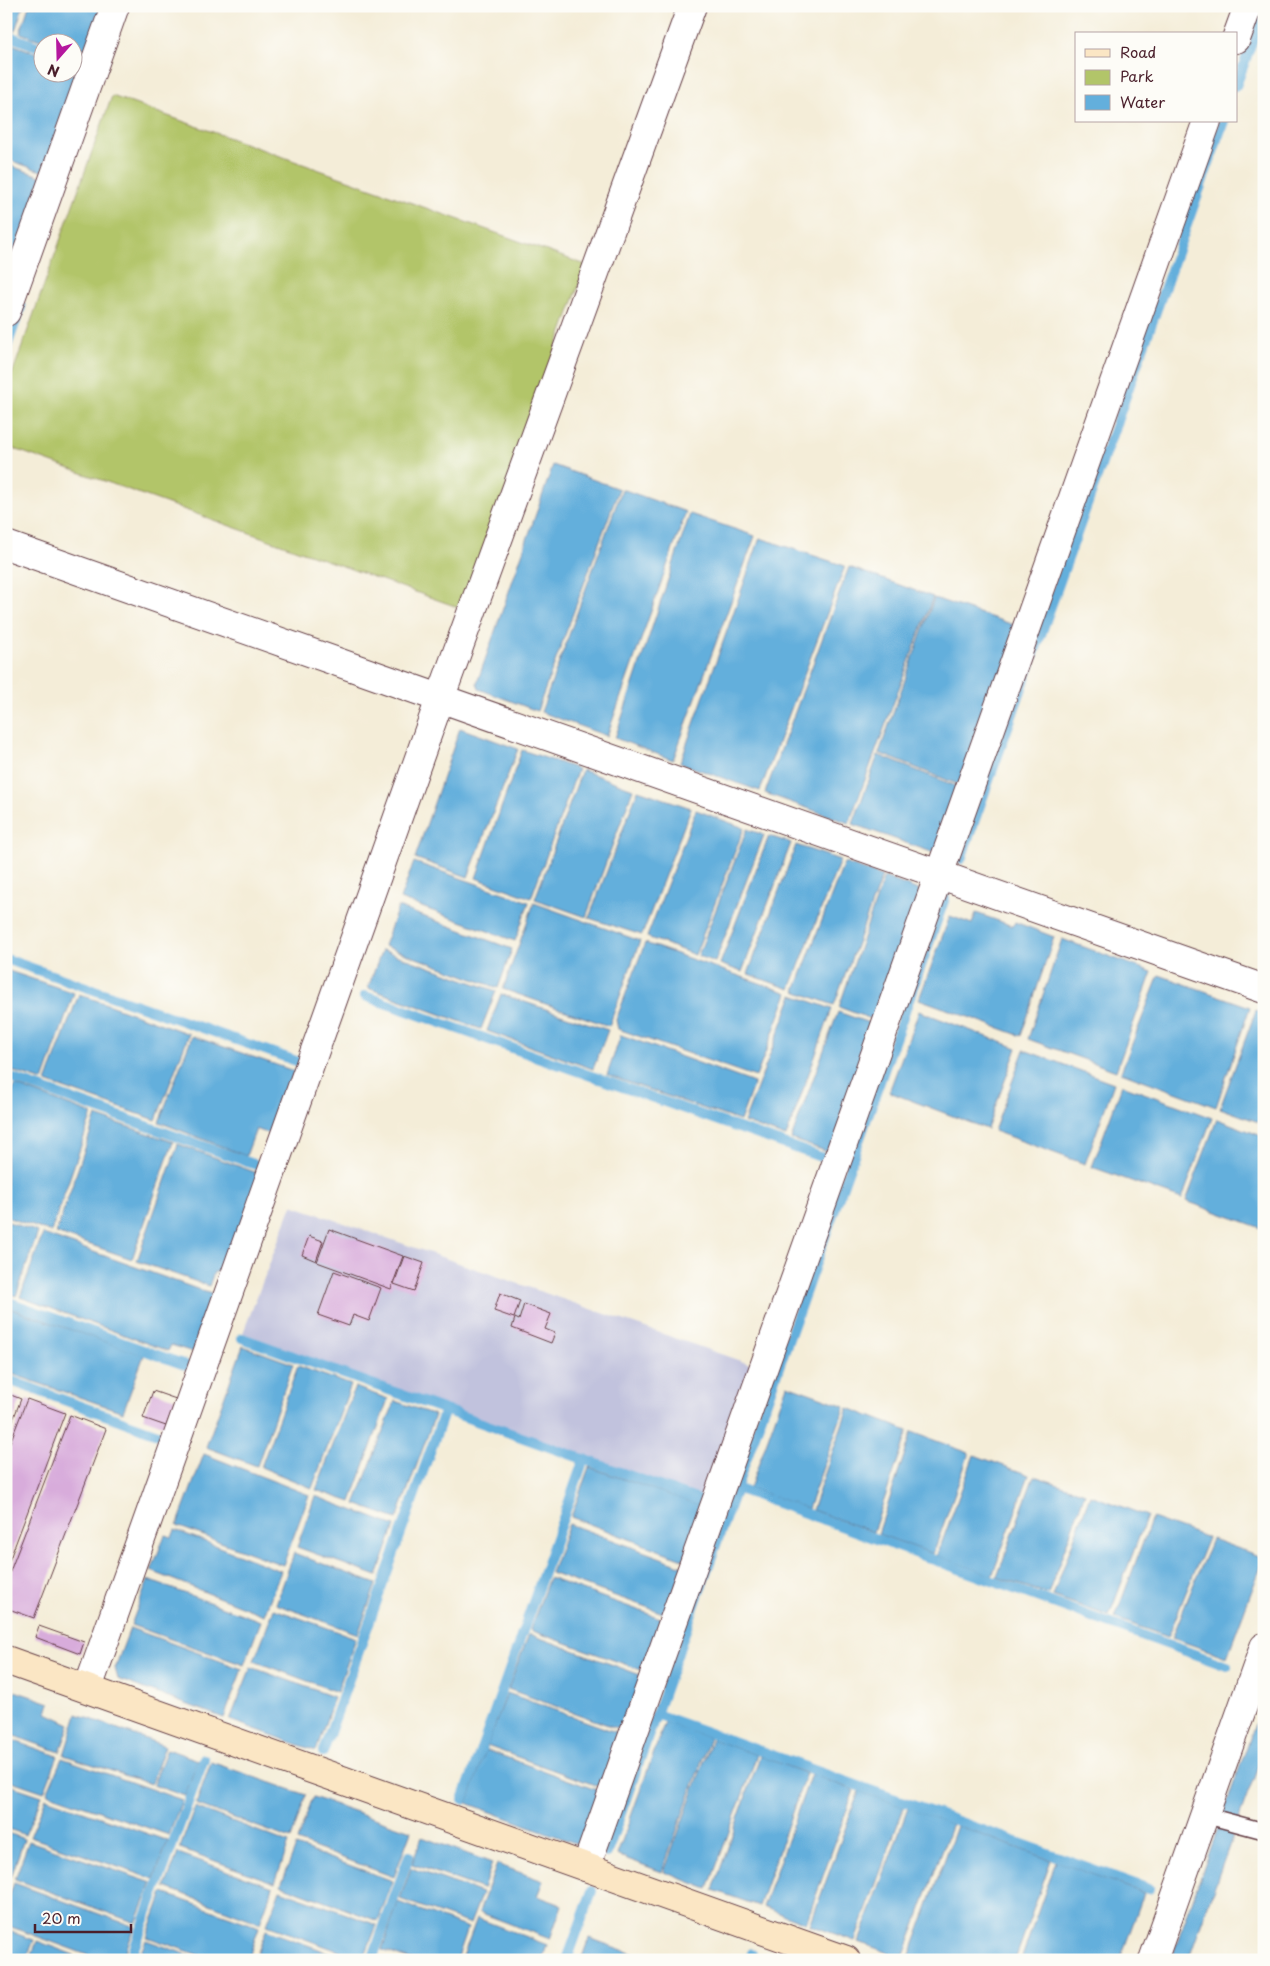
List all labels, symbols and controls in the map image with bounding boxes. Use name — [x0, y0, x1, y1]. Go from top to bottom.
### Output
north arrow — [32, 32, 82, 82]
legend — [1075, 32, 1238, 122]
text: Road — [1120, 40, 1156, 63]
text: N — [45, 59, 62, 82]
text: Park — [1120, 64, 1154, 87]
text: Water — [1120, 90, 1165, 113]
scale bar — [35, 1901, 131, 1933]
text: 20 m — [42, 1906, 81, 1929]

